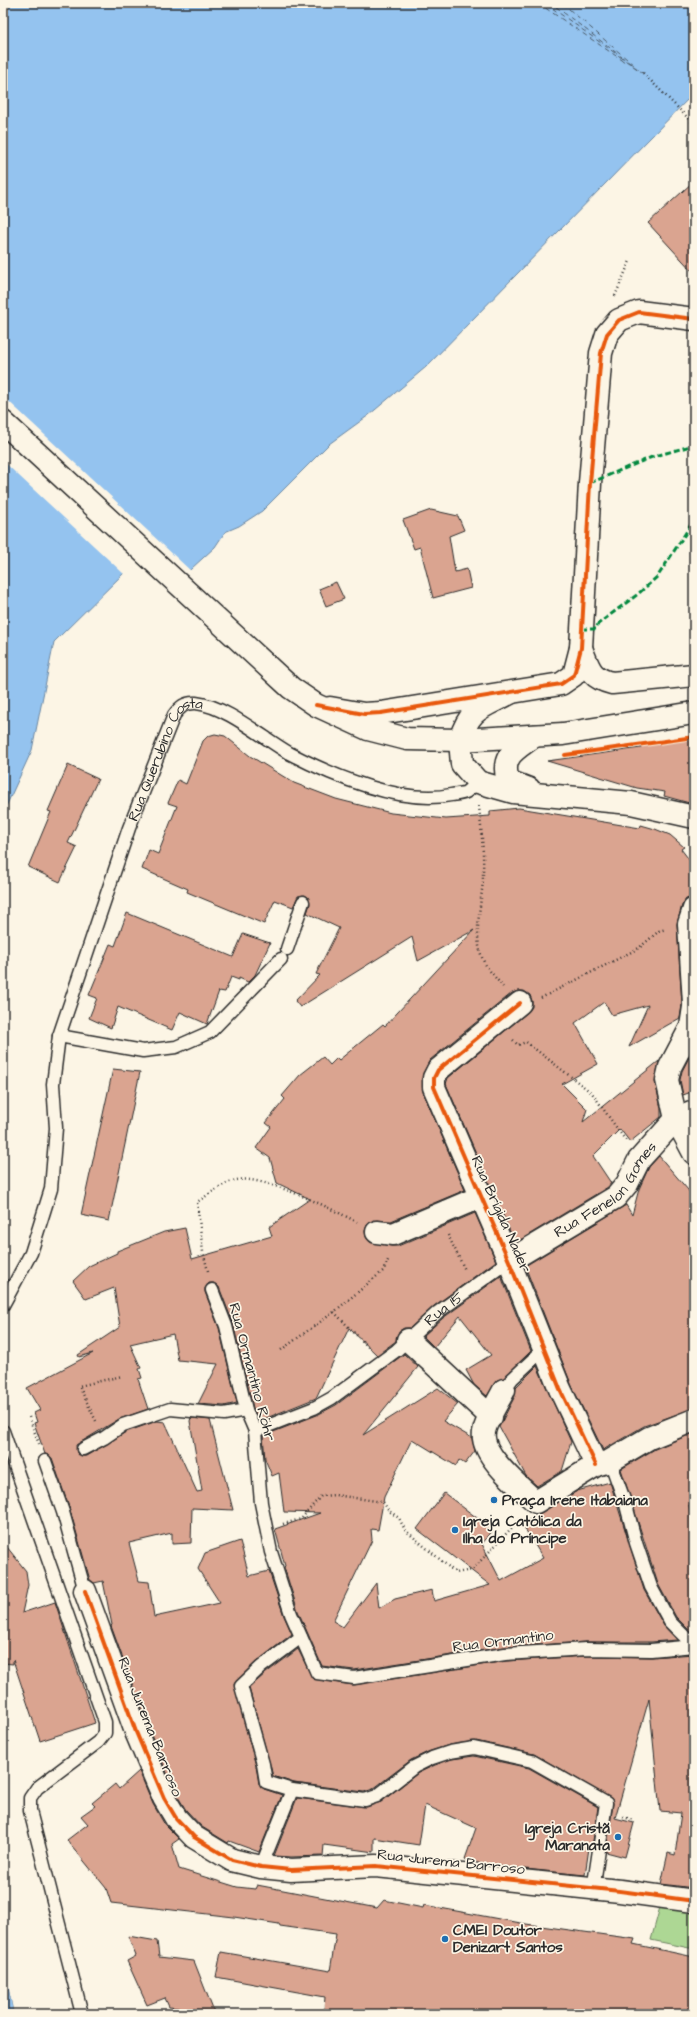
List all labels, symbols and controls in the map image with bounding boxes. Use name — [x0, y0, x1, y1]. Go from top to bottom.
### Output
street label: Rua Querubino Costa — [122, 692, 205, 824]
street label: Rua Fenelon Gomes — [550, 1136, 662, 1242]
street label: Rua Brígida Nader — [465, 1152, 536, 1276]
street label: Rua 15 — [419, 1287, 468, 1330]
street label: Rua Ormantino Röhr — [223, 1301, 281, 1443]
place label: Praça Irene Itabaiana — [502, 1490, 648, 1511]
marker: Praça Irene Itabaiana — [489, 1495, 499, 1505]
place label: Igreja Católica da Ilha do Príncipe — [463, 1511, 582, 1549]
marker: Igreja Católica da Ilha do Príncipe — [450, 1525, 460, 1535]
street label: Rua Ormantino — [451, 1624, 555, 1658]
street label: Rua Jurema Barroso — [112, 1654, 188, 1800]
place label: Igreja Cristã Maranata — [525, 1818, 610, 1856]
marker: Igreja Cristã Maranata — [613, 1832, 623, 1842]
street label: Rua Jurema Barroso — [376, 1844, 526, 1880]
place label: CMEI Doutor Denizart Santos — [453, 1920, 563, 1958]
marker: CMEI Doutor Denizart Santos — [440, 1934, 450, 1944]

